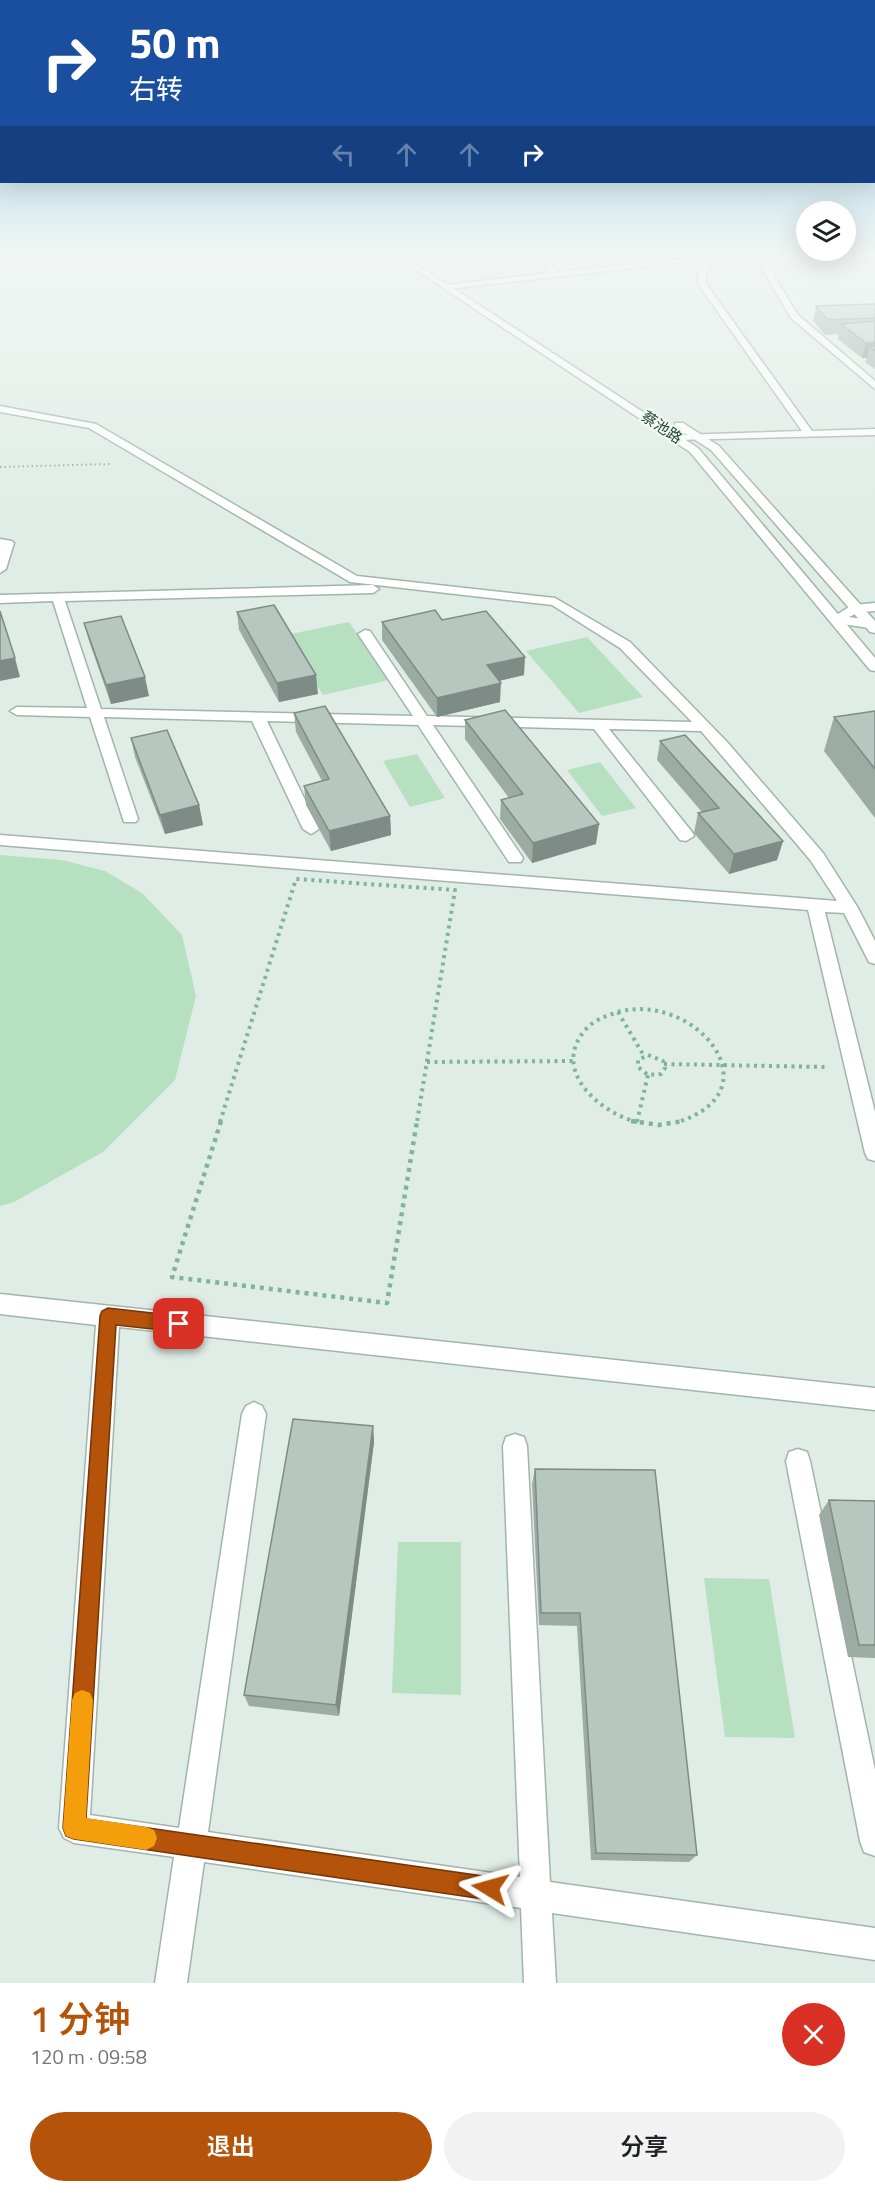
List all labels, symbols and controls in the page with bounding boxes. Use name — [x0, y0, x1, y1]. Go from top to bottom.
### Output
text: 50 m — [129, 10, 221, 74]
icon: right — [30, 24, 108, 102]
text: 右转 — [129, 68, 183, 109]
icon: left — [327, 138, 360, 171]
icon: ahead — [390, 138, 423, 171]
icon: ahead — [453, 138, 486, 171]
icon: right — [516, 138, 549, 171]
map controls — [796, 201, 856, 261]
button: layers — [796, 201, 856, 261]
street label: 蔡池路 — [637, 405, 687, 449]
pin — [153, 1298, 204, 1349]
icon: arrive — [162, 1307, 195, 1340]
position arrow — [458, 1856, 522, 1920]
text: 1 分钟 — [30, 1991, 130, 2046]
button: close — [782, 2003, 845, 2066]
text: 120 m · 09:58 — [30, 2041, 147, 2072]
button: 退出 — [30, 2112, 432, 2181]
button: 分享 — [444, 2112, 845, 2181]

